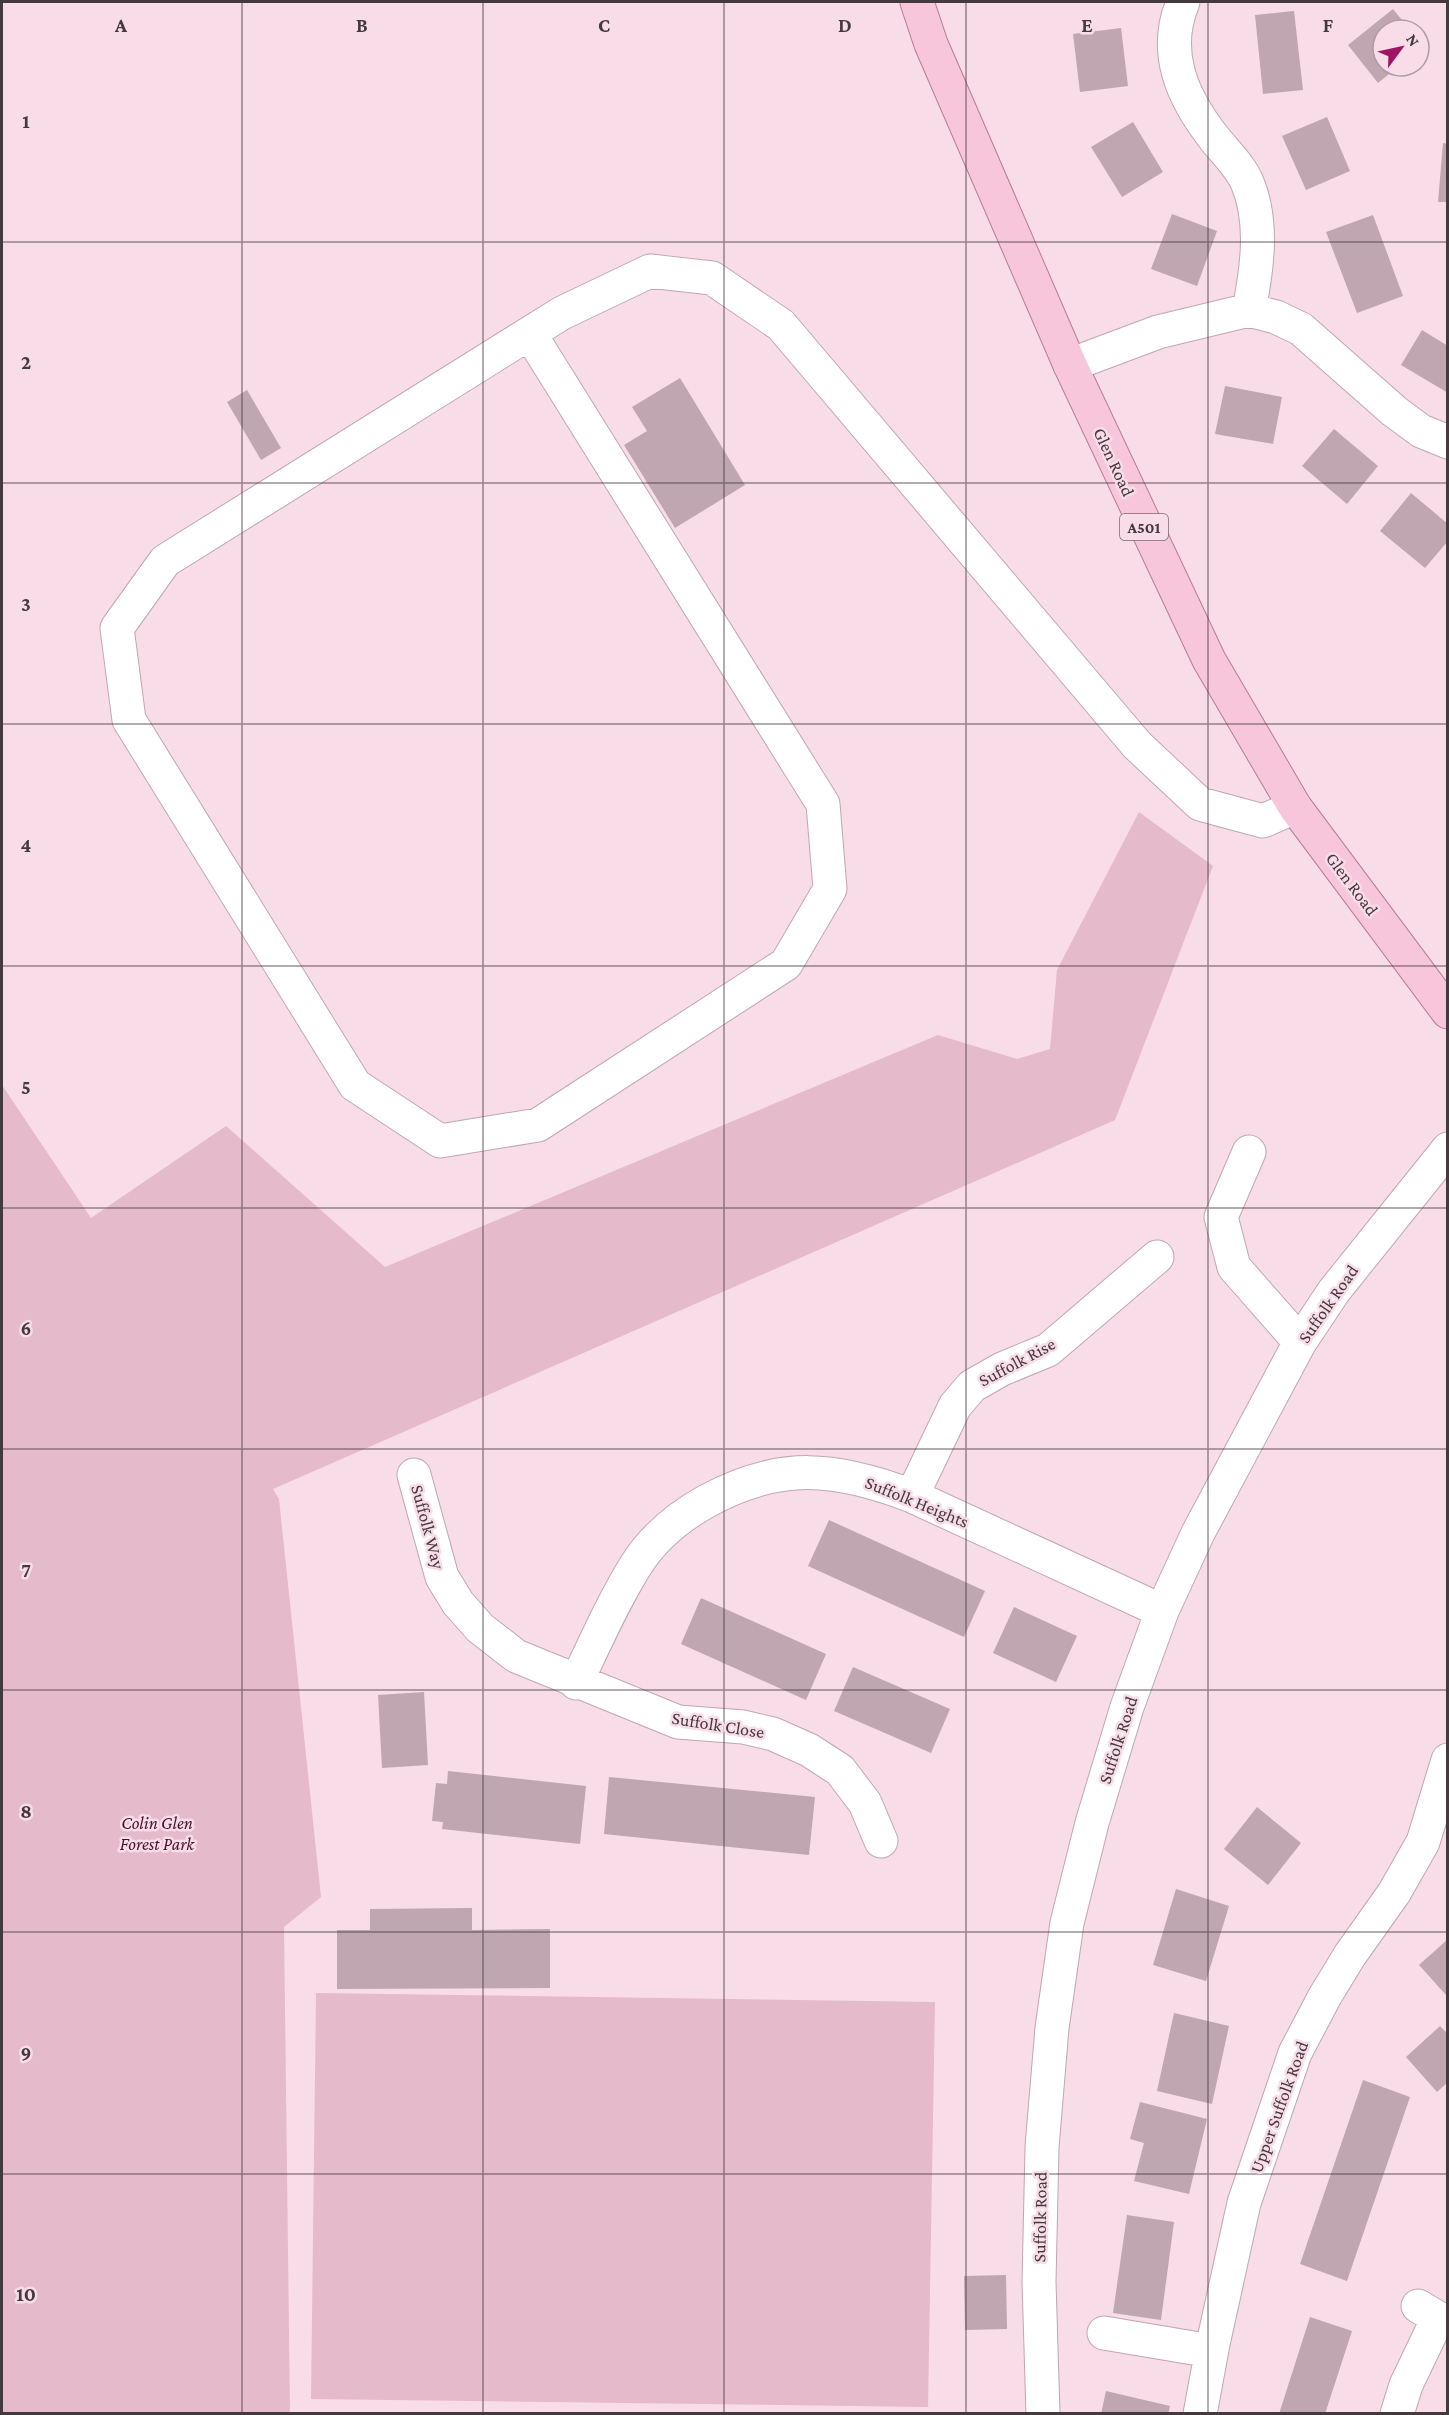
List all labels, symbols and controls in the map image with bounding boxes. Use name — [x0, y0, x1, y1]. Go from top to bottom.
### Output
text: A — [114, 14, 128, 36]
text: B — [356, 14, 368, 36]
text: C — [598, 14, 610, 36]
text: D — [838, 14, 852, 36]
text: E — [1081, 14, 1093, 36]
text: F — [1323, 14, 1334, 36]
north arrow — [1371, 18, 1431, 78]
text: N — [1403, 31, 1423, 49]
text: 1 — [22, 110, 30, 132]
text: 2 — [21, 351, 31, 373]
street label: Glen Road — [1089, 424, 1139, 500]
road number: A501 — [1120, 514, 1168, 540]
text: 3 — [21, 593, 31, 615]
text: 4 — [21, 834, 32, 856]
street label: Glen Road — [1322, 849, 1382, 920]
text: 5 — [21, 1076, 31, 1098]
street label: Suffolk Road — [1294, 1261, 1362, 1347]
text: 6 — [21, 1317, 31, 1339]
street label: Suffolk Rise — [975, 1333, 1059, 1391]
street label: Suffolk Heights — [862, 1472, 972, 1532]
street label: Suffolk Way — [407, 1483, 449, 1572]
text: 7 — [21, 1559, 31, 1581]
street label: Suffolk Road — [1094, 1693, 1142, 1786]
street label: Suffolk Close — [670, 1708, 766, 1742]
text: 8 — [20, 1800, 32, 1822]
park label: Colin Glen Forest Park — [120, 1813, 195, 1854]
street label: Upper Suffolk Road — [1246, 2038, 1312, 2176]
text: 9 — [21, 2042, 31, 2064]
street label: Suffolk Road — [1029, 2171, 1051, 2262]
text: 10 — [16, 2283, 36, 2305]

